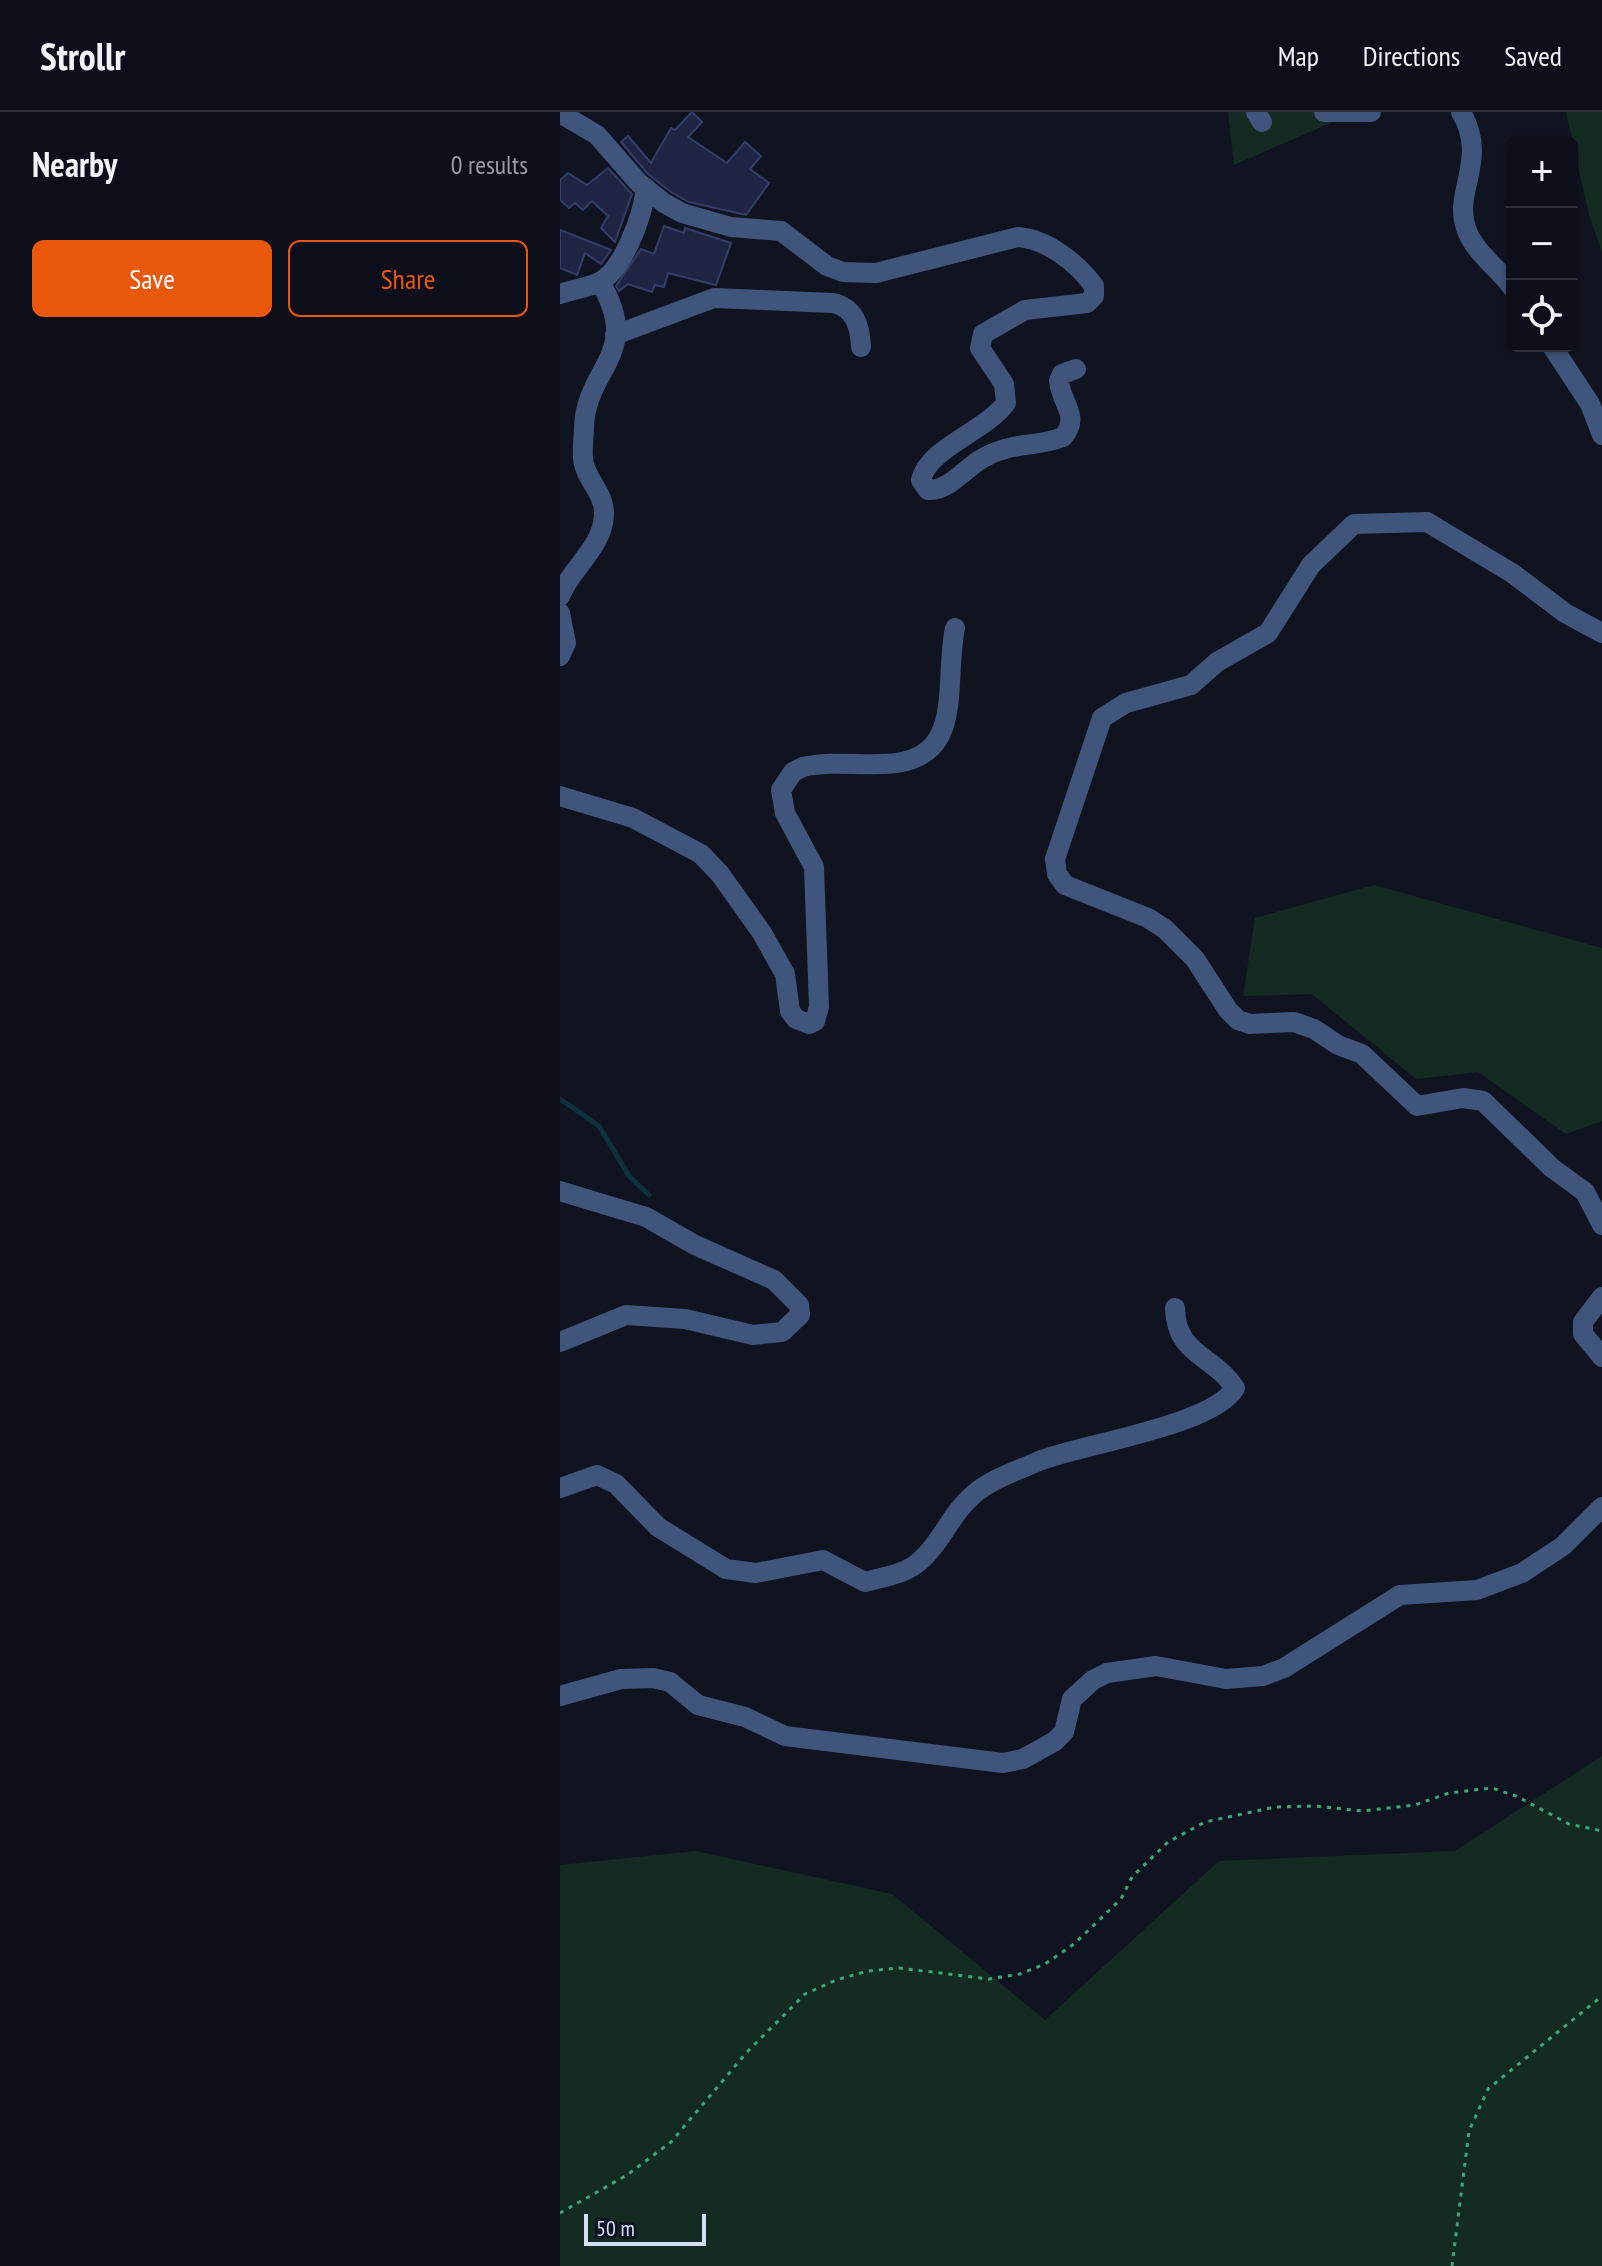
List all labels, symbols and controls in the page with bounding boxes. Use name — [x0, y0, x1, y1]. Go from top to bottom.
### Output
text: Strollr — [40, 31, 125, 80]
text: Map — [1278, 37, 1319, 74]
text: Directions — [1363, 37, 1460, 74]
text: Saved — [1504, 37, 1562, 74]
map controls — [1506, 136, 1578, 352]
button: + — [1506, 136, 1578, 208]
text: Nearby — [32, 142, 117, 186]
text: 0 results — [451, 148, 528, 181]
button: − — [1506, 208, 1578, 280]
button: Save — [32, 240, 272, 317]
button: Share — [288, 240, 528, 317]
button: locate — [1506, 280, 1578, 352]
scale bar — [584, 2210, 706, 2246]
text: 50 m — [596, 2214, 635, 2242]

